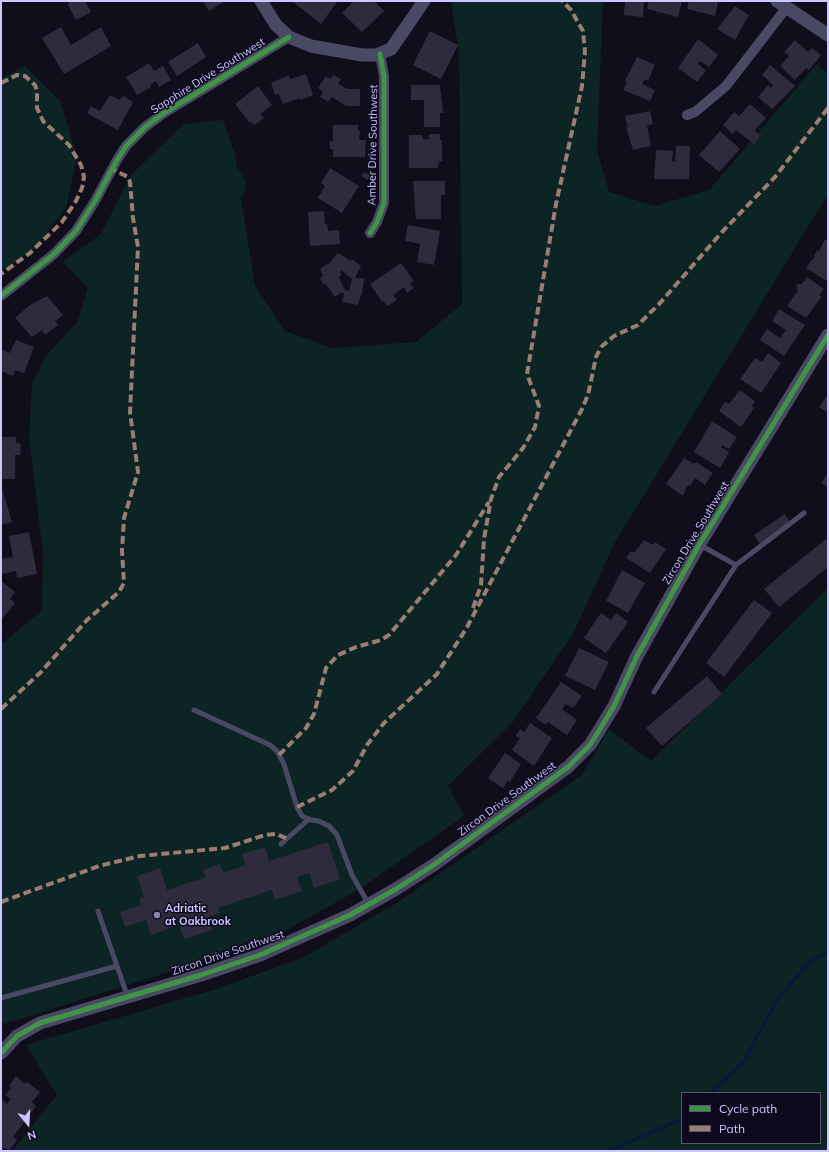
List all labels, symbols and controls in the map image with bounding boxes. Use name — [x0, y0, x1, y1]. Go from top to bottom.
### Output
street label: Sapphire Drive Southwest — [148, 35, 268, 117]
street label: Amber Drive Southwest — [365, 84, 381, 206]
street label: Zircon Drive Southwest — [660, 479, 732, 587]
street label: Zircon Drive Southwest — [455, 759, 559, 839]
place label: Adriatic at Oakbrook — [165, 902, 231, 928]
marker: Adriatic at Oakbrook — [152, 910, 162, 920]
street label: Zircon Drive Southwest — [170, 928, 286, 978]
legend — [681, 1092, 821, 1144]
text: Cycle path — [719, 1101, 777, 1116]
north arrow — [8, 1104, 48, 1144]
text: Path — [719, 1121, 745, 1136]
text: N — [26, 1127, 38, 1143]

